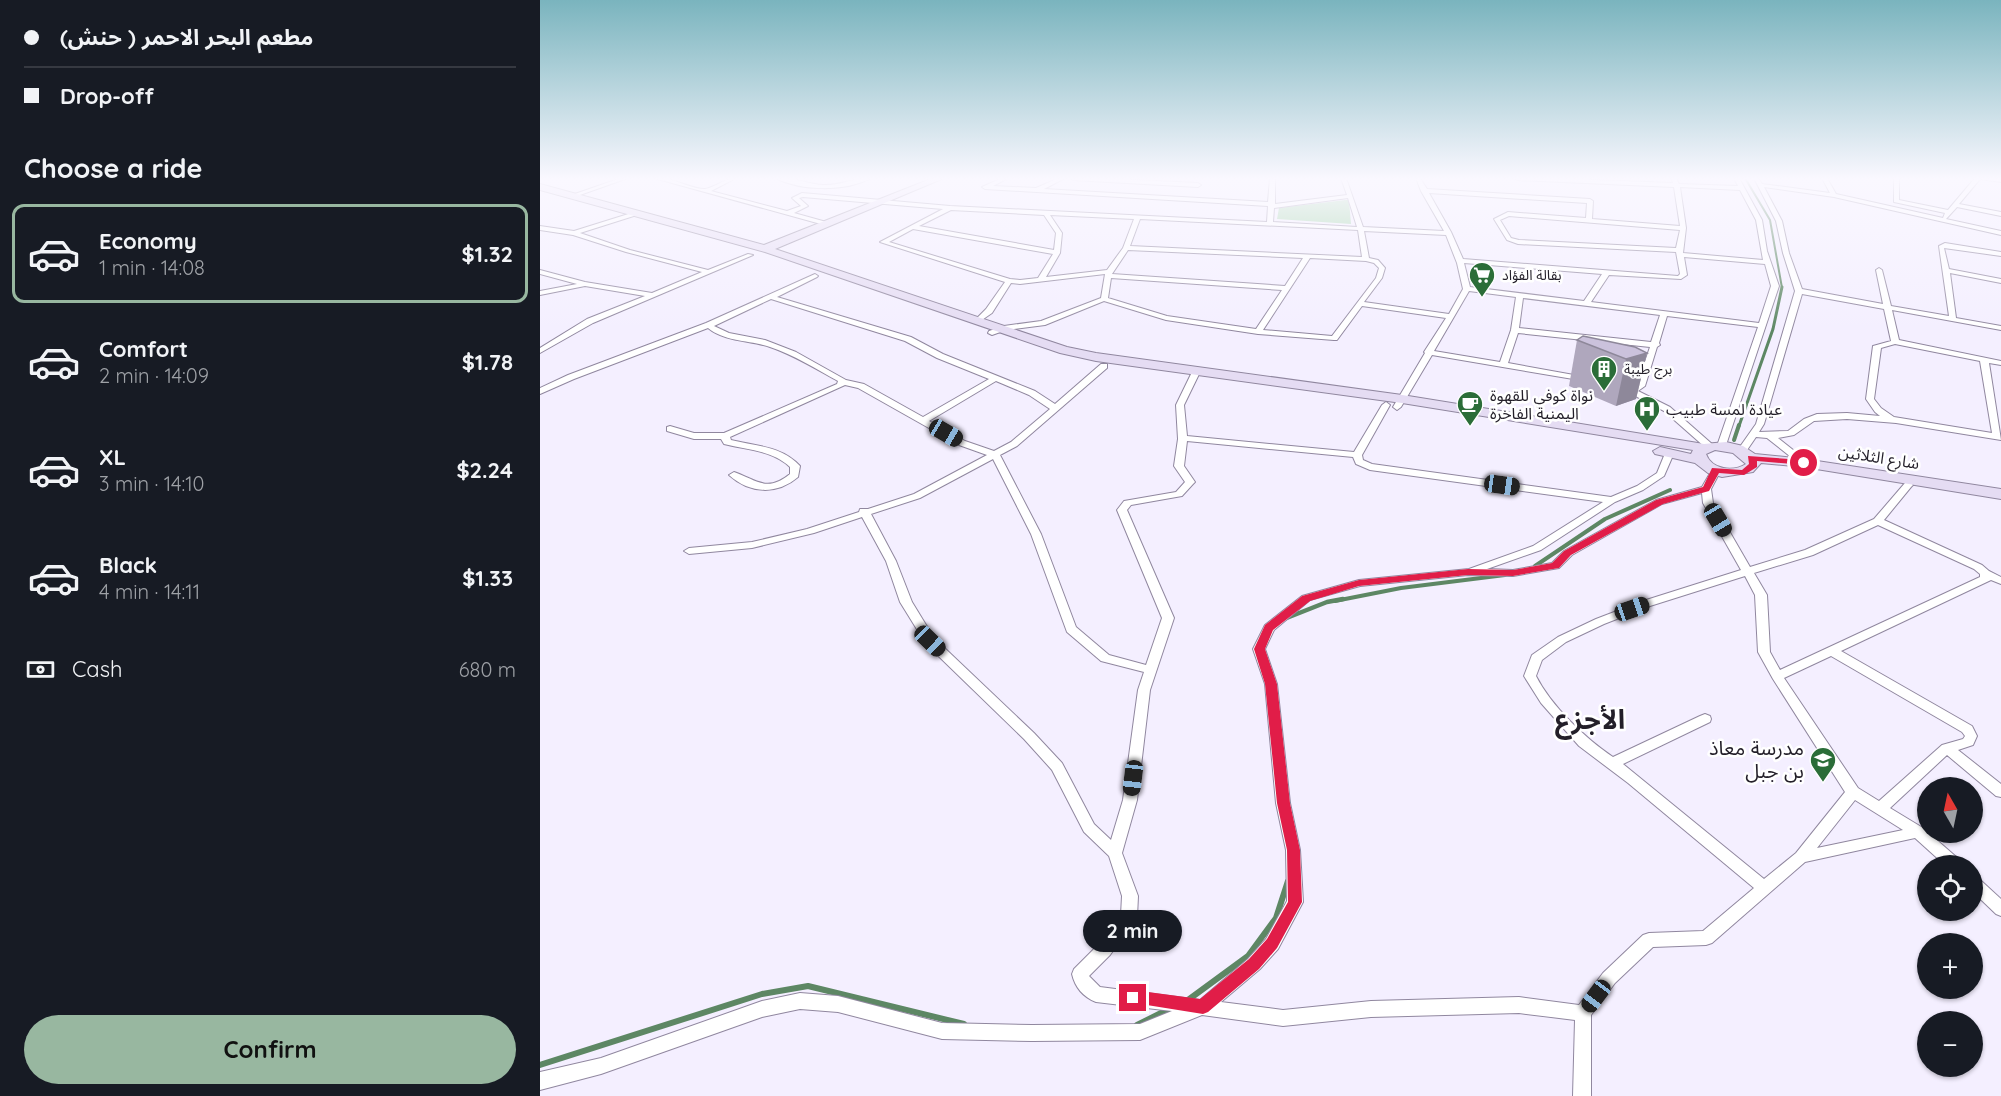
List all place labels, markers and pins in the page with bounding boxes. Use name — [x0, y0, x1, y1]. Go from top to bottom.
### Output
supermarket icon: بقالة الفؤاد — [1467, 260, 1497, 298]
place label: بقالة الفؤاد — [1502, 266, 1562, 284]
building icon: برج طيبة — [1589, 354, 1619, 392]
place label: برج طيبة — [1624, 360, 1673, 380]
place label: نواة كوفي للقهوة اليمنية الفاخرة — [1490, 385, 1593, 423]
cafe icon: نواة كوفي للقهوة اليمنية الفاخرة — [1455, 389, 1485, 427]
hospital icon: عيادة لمسة طبيب — [1632, 394, 1662, 432]
place label: عيادة لمسة طبيب — [1666, 399, 1782, 419]
place label: مدرسة معاذ بن جبل — [1709, 735, 1804, 783]
school or university icon: مدرسة معاذ بن جبل — [1808, 745, 1838, 783]

